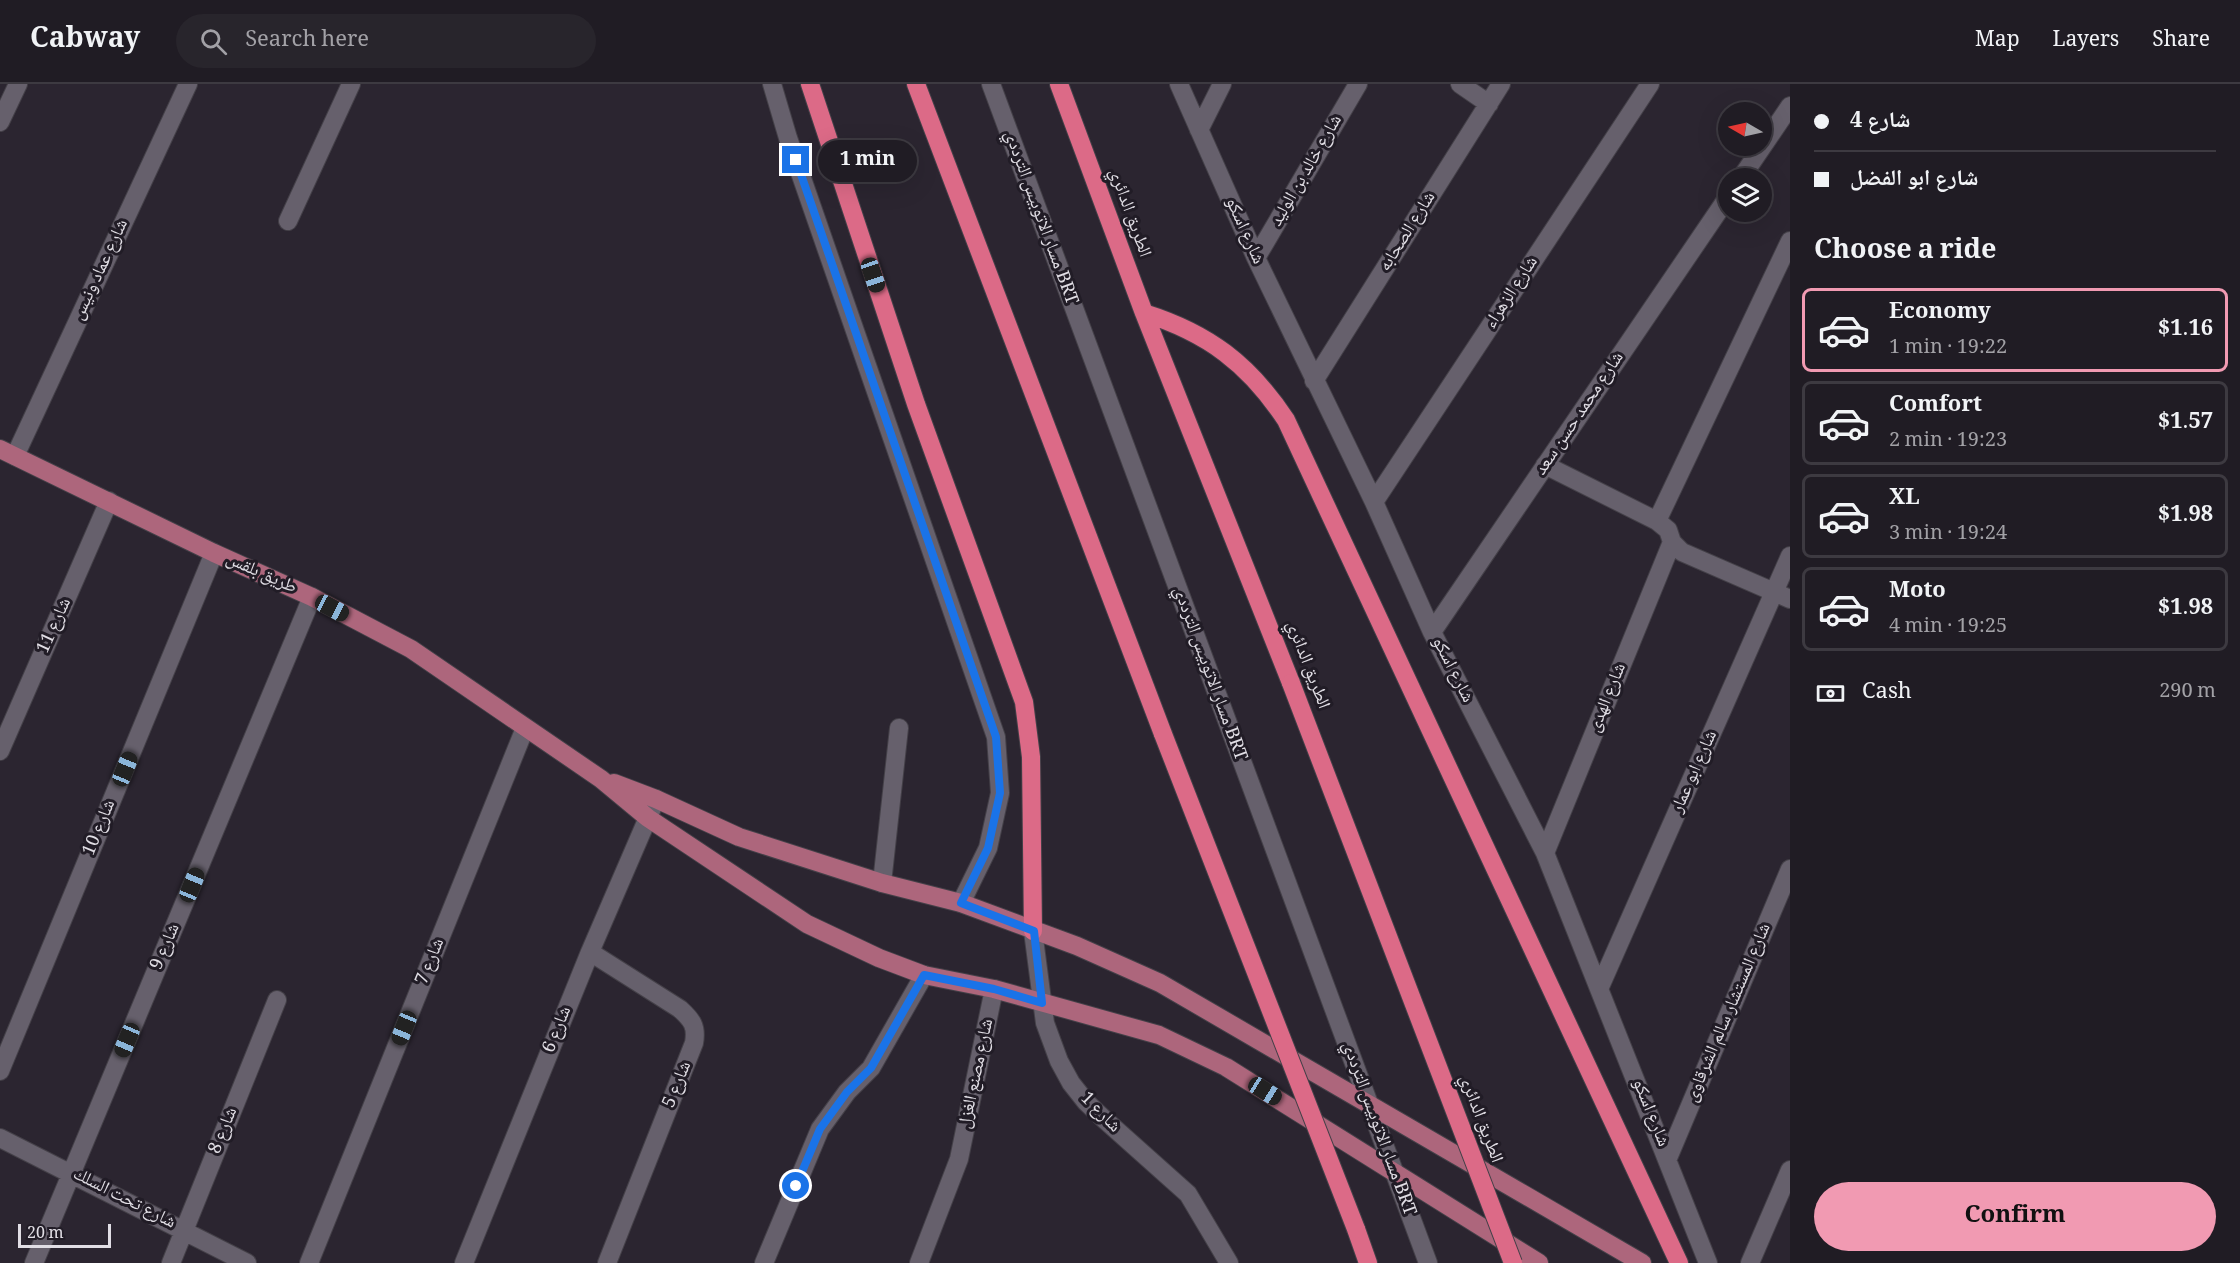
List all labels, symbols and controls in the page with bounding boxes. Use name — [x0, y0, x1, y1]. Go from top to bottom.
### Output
search box — [176, 14, 596, 68]
text: Cabway — [30, 17, 140, 65]
text: Search here — [245, 22, 369, 60]
text: Map — [1975, 24, 2020, 59]
text: Layers — [2053, 24, 2119, 59]
text: Share — [2152, 24, 2210, 59]
icon: search — [197, 25, 230, 58]
north arrow — [1718, 102, 1772, 156]
map controls — [1718, 102, 1772, 222]
text: شارع 4 — [1850, 103, 1911, 141]
street label: شارع خالد بن الوليد — [1263, 109, 1351, 233]
street label: مسار الاتوبيس الترددي BRT — [994, 127, 1086, 309]
callout: 1 min — [817, 139, 916, 181]
text: 1 min — [840, 144, 895, 178]
route end — [782, 146, 809, 173]
text: شارع ابو الفضل — [1850, 161, 1978, 199]
street label: الطريق الدائري — [1099, 164, 1159, 262]
button: layers — [1718, 168, 1772, 222]
street label: شارع الصحابه — [1371, 186, 1445, 278]
street label: شارع اسكو — [1216, 192, 1272, 270]
street label: شارع عماد ونيس — [64, 214, 138, 326]
text: Choose a ride — [1814, 229, 1996, 275]
street label: شارع الزهراء — [1477, 250, 1547, 336]
car — [859, 255, 887, 295]
text: Economy — [1889, 294, 1991, 332]
icon: car — [1817, 303, 1871, 357]
text: $1.16 — [2158, 311, 2213, 349]
text: 1 min · 19:22 — [1889, 332, 2007, 366]
street label: شارع محمد حسن سعد — [1527, 346, 1633, 482]
text: Comfort — [1889, 387, 1982, 425]
icon: car — [1817, 396, 1871, 450]
text: $1.57 — [2158, 404, 2213, 442]
text: 2 min · 19:23 — [1889, 425, 2007, 459]
text: XL — [1889, 480, 1920, 518]
icon: car — [1817, 489, 1871, 543]
text: $1.98 — [2158, 497, 2213, 535]
text: 3 min · 19:24 — [1889, 518, 2007, 552]
street label: طريق بلقس — [220, 545, 302, 603]
text: Moto — [1889, 573, 1946, 611]
icon: car — [1817, 582, 1871, 636]
street label: مسار الاتوبيس الترددي BRT — [1163, 583, 1255, 765]
text: $1.98 — [2158, 590, 2213, 628]
car — [312, 592, 352, 624]
street label: شارع 11 — [29, 593, 81, 659]
text: 4 min · 19:25 — [1889, 611, 2007, 645]
street label: الطريق الدائري — [1276, 616, 1338, 714]
street label: شارع اسكو — [1423, 632, 1481, 708]
street label: شارع الهدى — [1580, 659, 1636, 737]
text: Cash — [1862, 674, 1912, 712]
text: 290 m — [2159, 676, 2216, 710]
icon: cash — [1814, 677, 1847, 710]
street label: شارع ابو عمار — [1663, 726, 1727, 819]
car — [110, 749, 140, 789]
street label: شارع 10 — [75, 795, 125, 861]
car — [177, 865, 207, 905]
street label: شارع 9 — [143, 919, 189, 975]
street label: شارع المستشار سالم الشرقاوى — [1678, 919, 1780, 1107]
street label: شارع 7 — [408, 934, 454, 990]
street label: شارع 6 — [535, 1002, 581, 1058]
car — [389, 1008, 419, 1048]
street label: شارع مصنع الغزل — [951, 1016, 1003, 1132]
car — [112, 1020, 142, 1060]
street label: مسار الاتوبيس الترددي BRT — [1332, 1038, 1424, 1220]
street label: شارع 5 — [655, 1057, 701, 1113]
street label: الطريق الدائري — [1449, 1070, 1511, 1168]
car — [1245, 1074, 1285, 1108]
street label: شارع اسكو — [1623, 1074, 1677, 1152]
street label: شارع 1 — [1072, 1085, 1128, 1141]
street label: شارع 8 — [201, 1103, 247, 1159]
street label: شارع تحت السلك — [67, 1160, 181, 1238]
route start — [782, 1172, 809, 1199]
button: Confirm — [1814, 1182, 2216, 1251]
scale bar — [18, 1221, 111, 1248]
text: 20 m — [27, 1221, 64, 1248]

